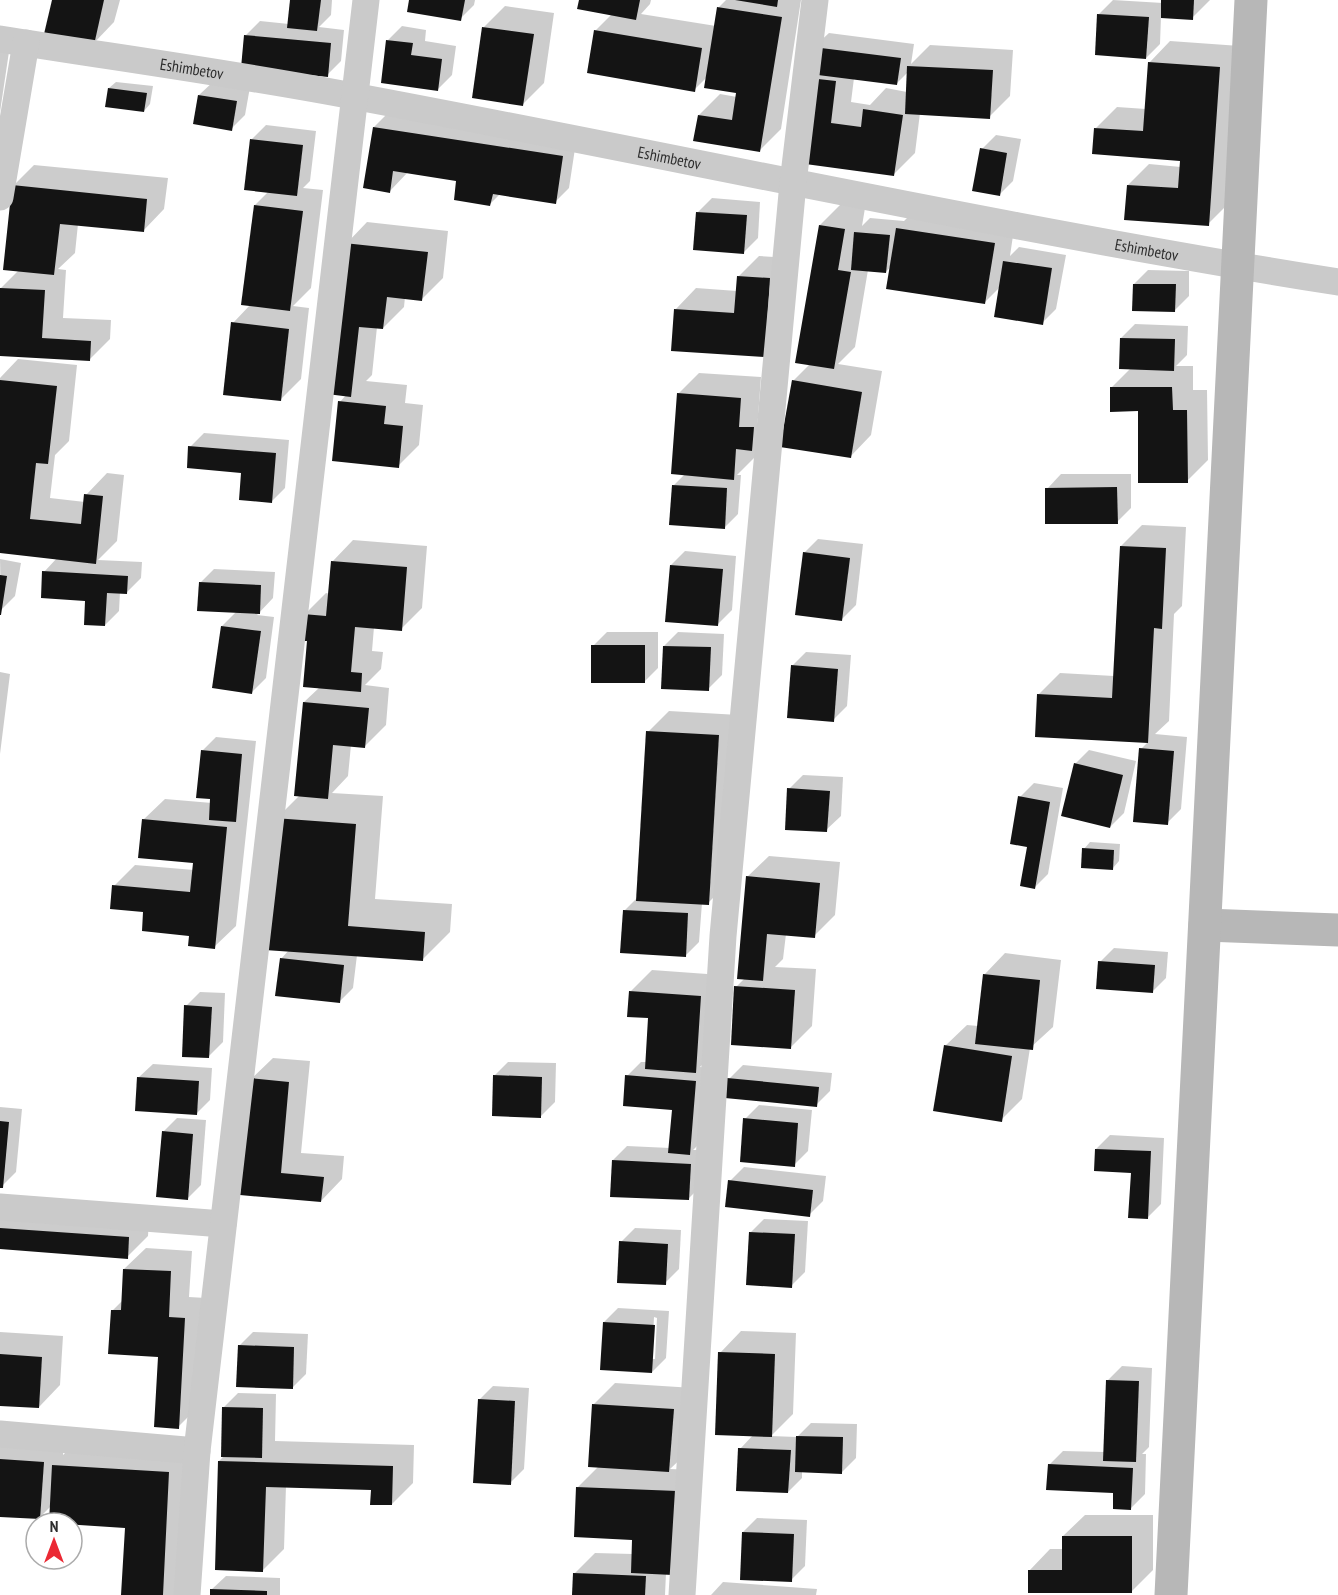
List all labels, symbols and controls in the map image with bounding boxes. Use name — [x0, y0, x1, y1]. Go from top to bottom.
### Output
street label: Eshimbetov — [159, 54, 226, 83]
street label: Eshimbetov — [636, 142, 704, 174]
street label: Eshimbetov — [1113, 234, 1181, 265]
north arrow — [24, 1511, 84, 1571]
text: N — [50, 1516, 58, 1536]

